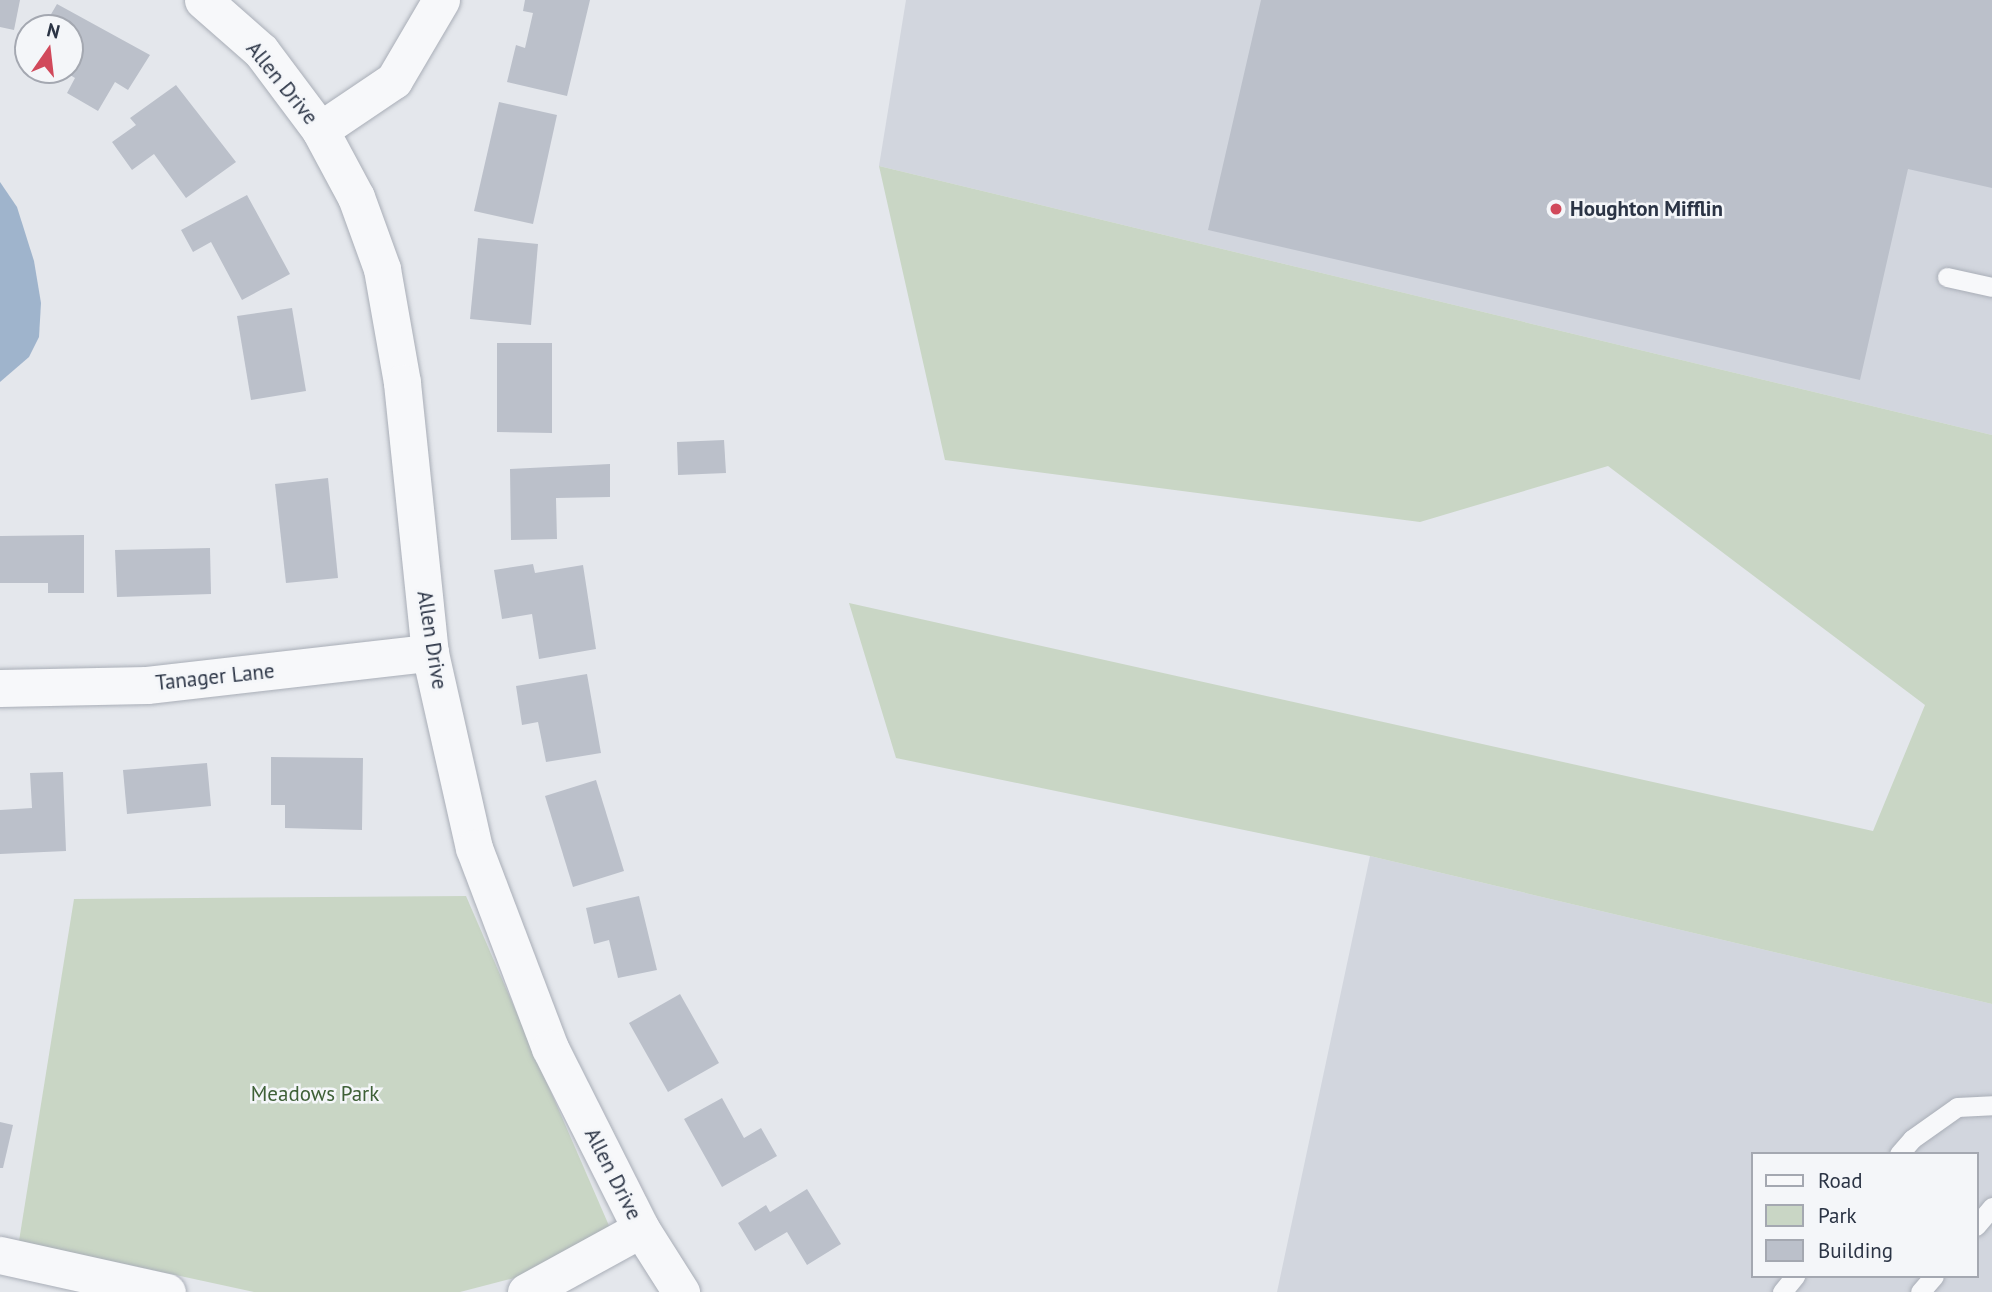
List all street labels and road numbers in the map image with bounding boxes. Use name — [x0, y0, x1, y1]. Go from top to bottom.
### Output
street label: Allen Drive — [241, 36, 323, 130]
street label: Allen Drive — [412, 589, 452, 691]
street label: Tanager Lane — [154, 658, 276, 696]
street label: Allen Drive — [579, 1124, 647, 1224]

